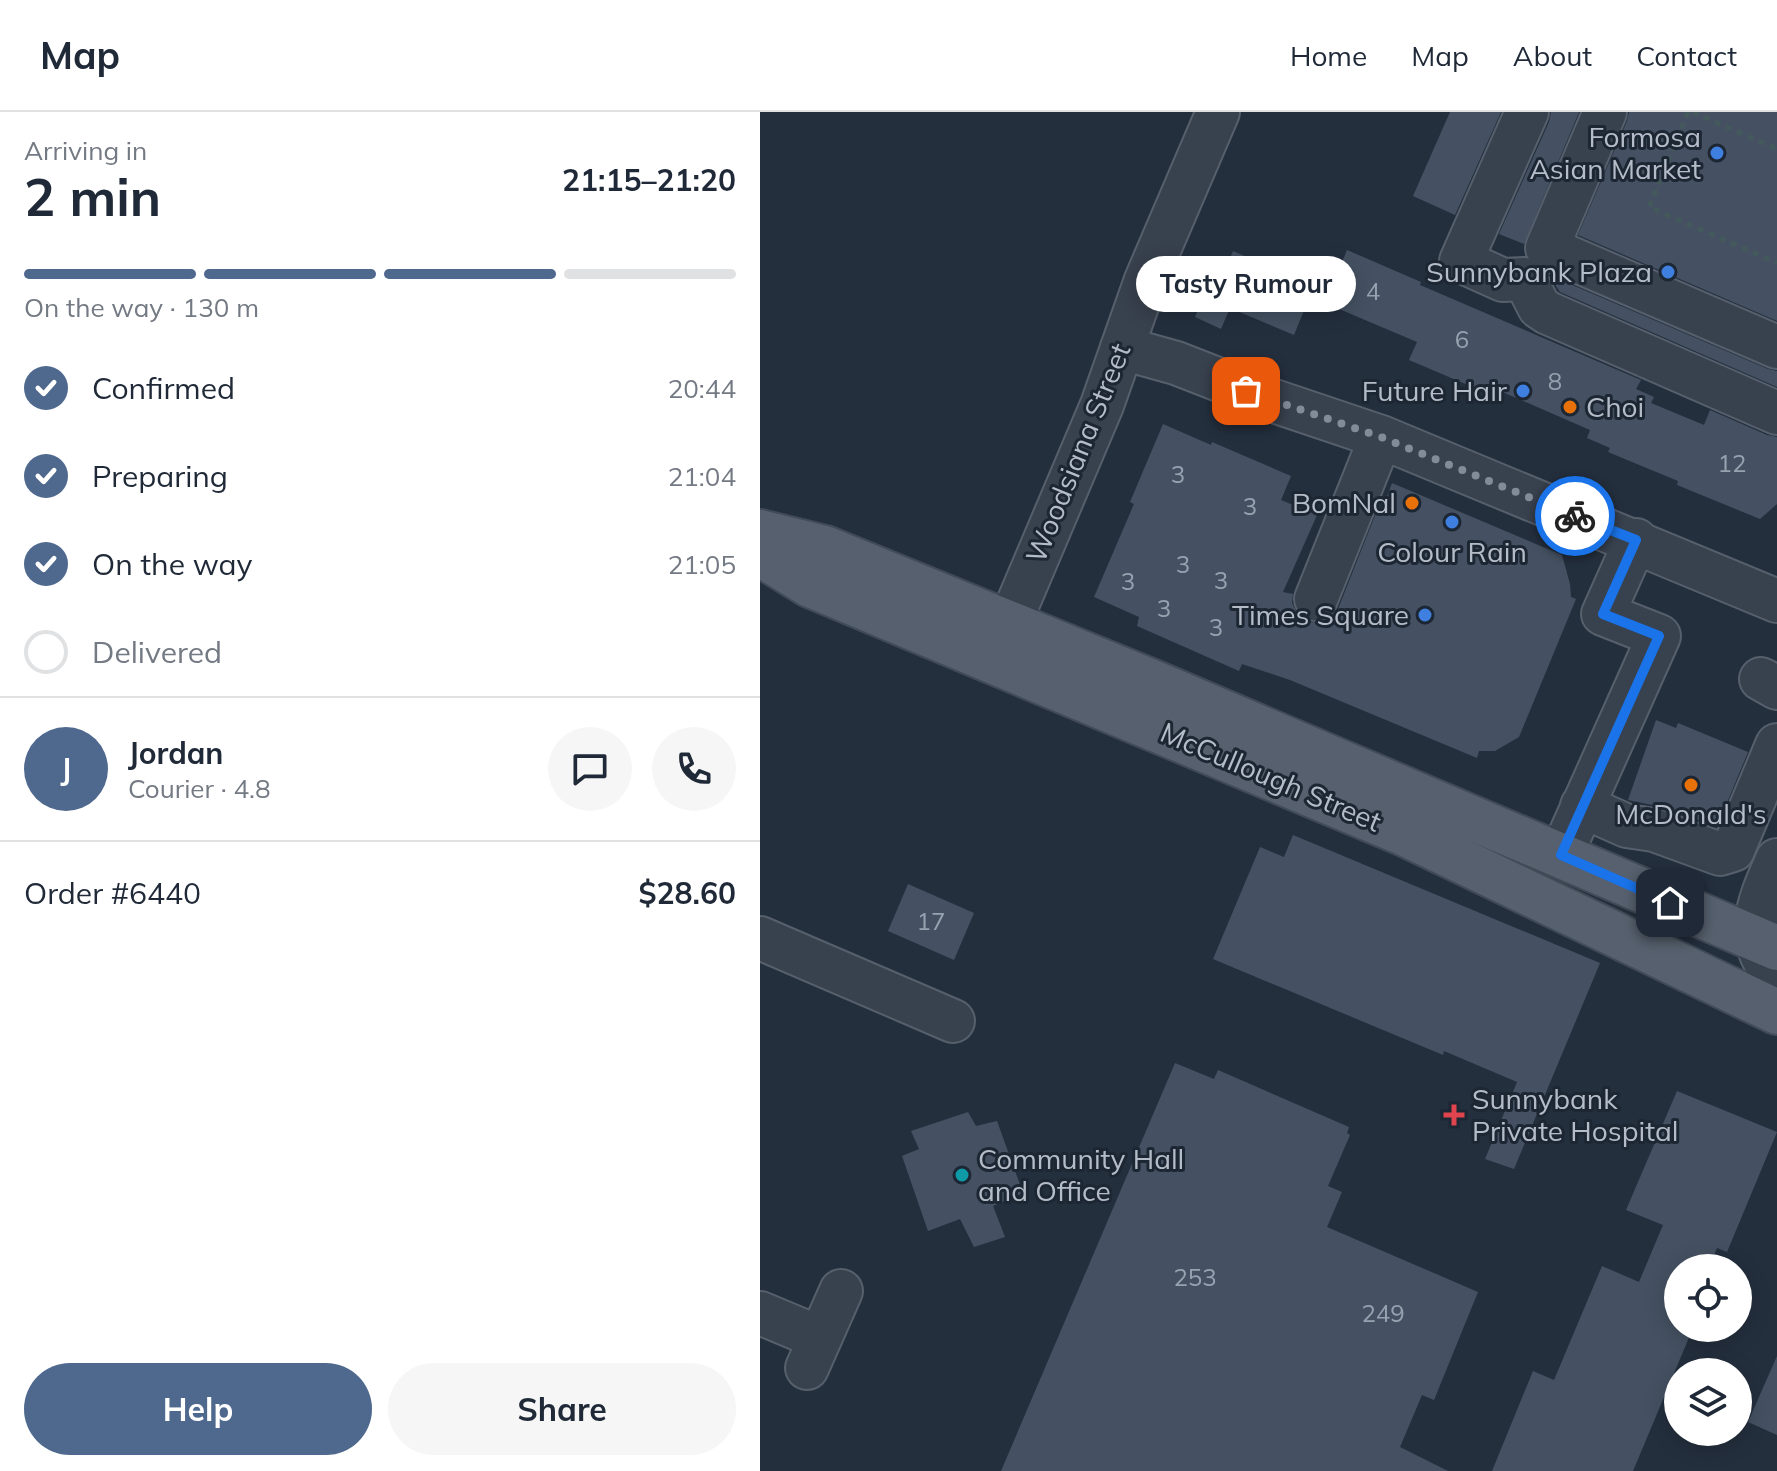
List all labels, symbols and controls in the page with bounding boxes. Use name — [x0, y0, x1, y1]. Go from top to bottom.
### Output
text: Map — [40, 31, 120, 79]
text: Home — [1290, 38, 1367, 73]
text: Map — [1411, 38, 1469, 73]
text: About — [1513, 38, 1592, 73]
text: Contact — [1636, 38, 1737, 73]
place label: Formosa Asian Market — [1529, 119, 1701, 186]
text: Arriving in — [24, 134, 147, 167]
marker: Formosa Asian Market — [1708, 144, 1726, 162]
text: 21:15–21:20 — [562, 161, 736, 199]
text: 2 min — [24, 164, 161, 229]
place label: Sunnybank Plaza — [1426, 254, 1652, 289]
callout: Tasty Rumour — [1136, 255, 1356, 311]
marker: Sunnybank Plaza — [1659, 263, 1677, 281]
text: Tasty Rumour — [1160, 267, 1332, 300]
house number: 4 — [1366, 276, 1380, 306]
text: On the way · 130 m — [24, 291, 259, 324]
house number: 6 — [1455, 324, 1469, 354]
street label: Woodsiana Street — [1018, 338, 1138, 568]
pin — [1212, 357, 1280, 425]
icon: check — [24, 366, 68, 410]
house number: 8 — [1548, 366, 1562, 396]
text: Confirmed — [92, 369, 235, 407]
icon: bag — [1224, 369, 1268, 413]
text: 20:44 — [668, 372, 736, 405]
place label: Future Hair — [1362, 373, 1508, 408]
marker: Future Hair — [1514, 382, 1532, 400]
place label: Choi — [1586, 389, 1644, 424]
marker: Choi — [1561, 398, 1579, 416]
house number: 12 — [1718, 448, 1746, 478]
icon: check — [24, 454, 68, 498]
text: Preparing — [92, 457, 228, 495]
house number: 3 — [1171, 459, 1185, 489]
text: 21:04 — [668, 460, 736, 493]
courier — [1535, 476, 1615, 556]
place label: BomNal — [1292, 485, 1396, 520]
house number: 3 — [1243, 491, 1257, 521]
marker: BomNal — [1403, 494, 1421, 512]
icon: bike — [1553, 494, 1597, 538]
marker: Colour Rain — [1443, 513, 1461, 531]
place label: Colour Rain — [1377, 534, 1527, 569]
icon: check — [24, 542, 68, 586]
text: On the way — [92, 545, 252, 583]
text: 21:05 — [668, 548, 736, 581]
house number: 3 — [1176, 549, 1190, 579]
house number: 3 — [1214, 565, 1228, 595]
house number: 3 — [1121, 566, 1135, 596]
house number: 3 — [1157, 593, 1171, 623]
place label: Times Square — [1232, 597, 1409, 632]
marker: Times Square — [1416, 606, 1434, 624]
house number: 3 — [1209, 612, 1223, 642]
text: Delivered — [92, 633, 222, 671]
street label: McCullough Street — [1156, 714, 1387, 839]
button: chat — [548, 727, 632, 811]
button: phone — [652, 727, 736, 811]
text: Jordan — [128, 734, 223, 772]
text: J — [61, 750, 71, 788]
text: Courier · 4.8 — [128, 772, 271, 805]
marker: McDonald's — [1682, 776, 1700, 794]
place label: McDonald's — [1615, 796, 1767, 831]
pin — [1636, 869, 1704, 937]
text: Order #6440 — [24, 874, 201, 912]
text: $28.60 — [639, 874, 736, 912]
icon: home — [1648, 881, 1692, 925]
house number: 17 — [917, 906, 945, 936]
place label: Sunnybank Private Hospital — [1472, 1081, 1678, 1148]
marker: Sunnybank Private Hospital — [1443, 1104, 1465, 1126]
place label: Community Hall and Office — [978, 1141, 1184, 1208]
marker: Community Hall and Office — [953, 1166, 971, 1184]
map controls — [1664, 1254, 1752, 1446]
button: locate — [1664, 1254, 1752, 1342]
house number: 253 — [1173, 1262, 1217, 1292]
house number: 249 — [1361, 1298, 1405, 1328]
button: layers — [1664, 1358, 1752, 1446]
button: Help — [24, 1363, 372, 1455]
button: Share — [388, 1363, 736, 1455]

